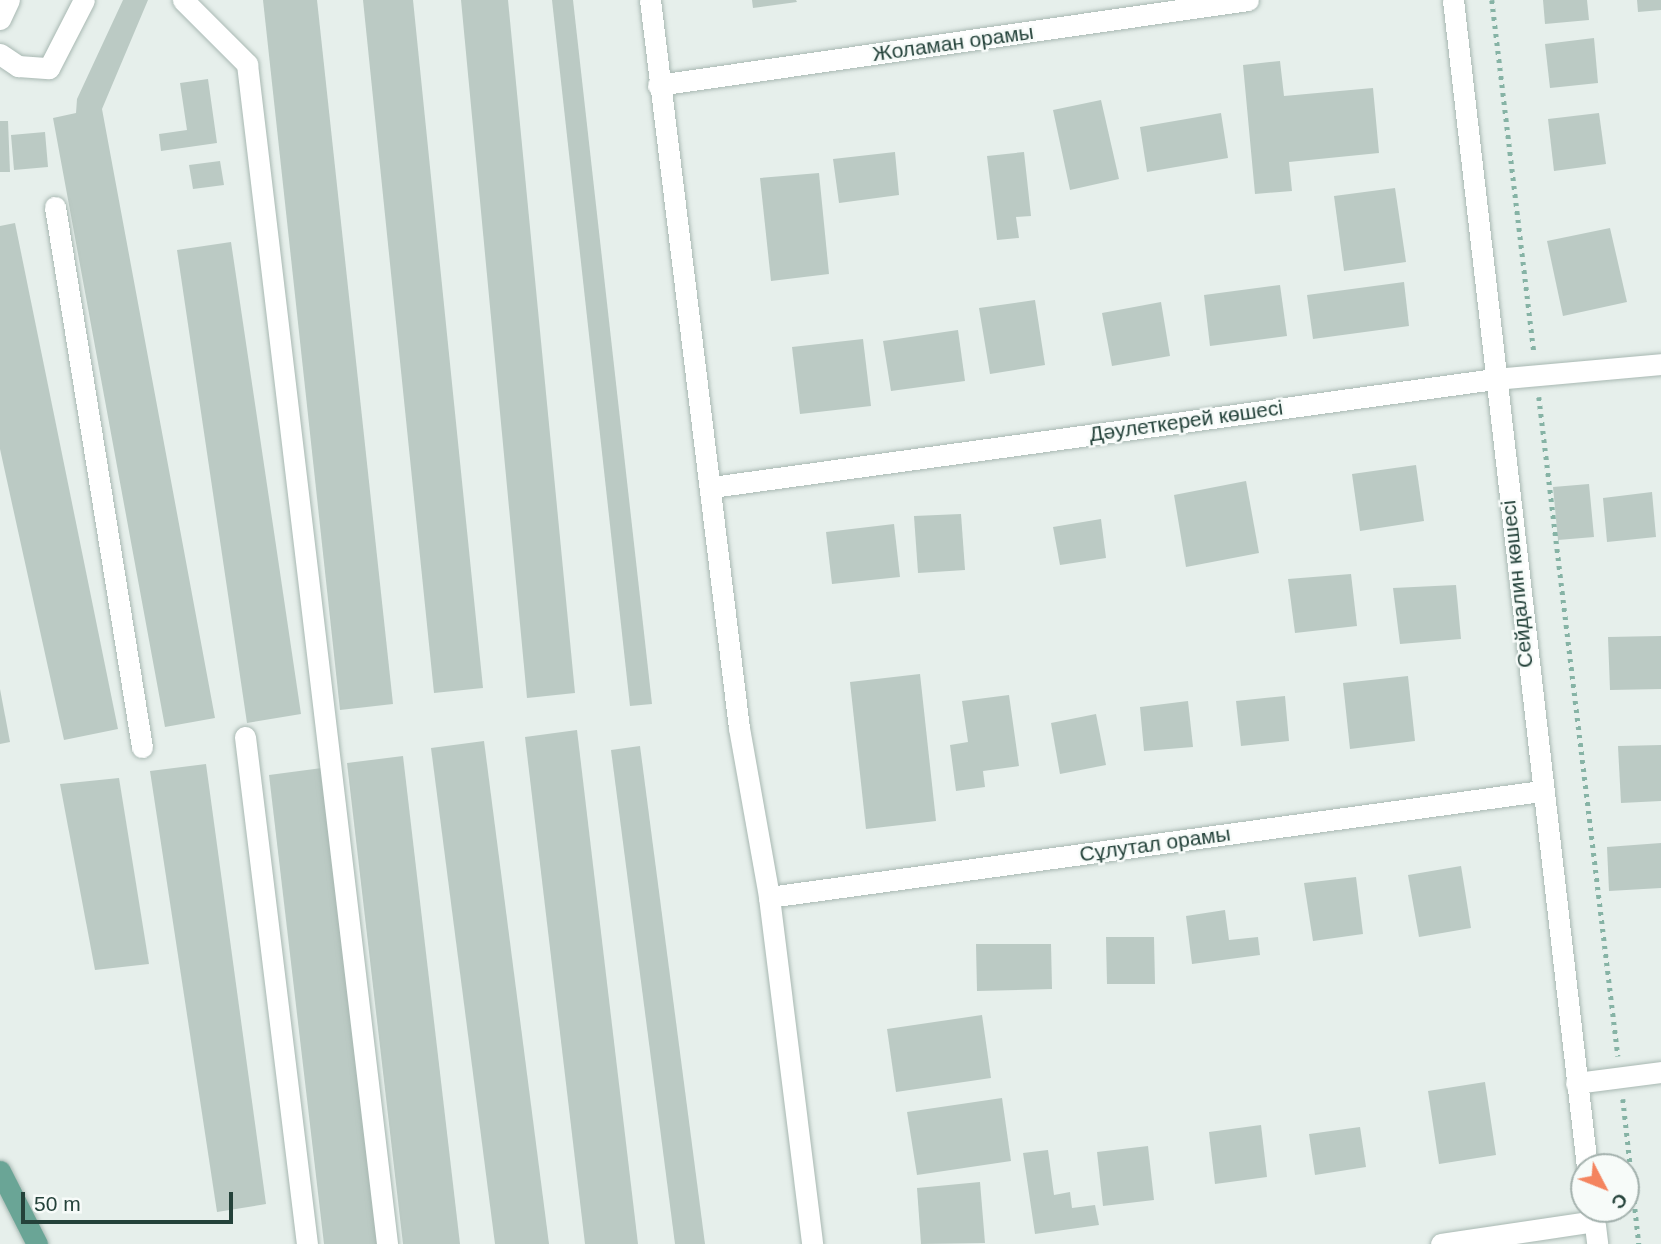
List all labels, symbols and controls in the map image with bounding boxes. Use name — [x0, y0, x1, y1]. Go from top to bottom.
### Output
street label: Жоламан орамы — [871, 19, 1035, 67]
street label: Дәулеткерей көшесі — [1088, 395, 1284, 447]
street label: Сейдалин көшесі — [1496, 499, 1538, 669]
street label: Сұлутал орамы — [1078, 821, 1232, 867]
north arrow — [1570, 1153, 1640, 1223]
scale bar — [24, 1178, 236, 1222]
text: С — [1607, 1189, 1632, 1213]
text: 50 m — [34, 1192, 81, 1215]

